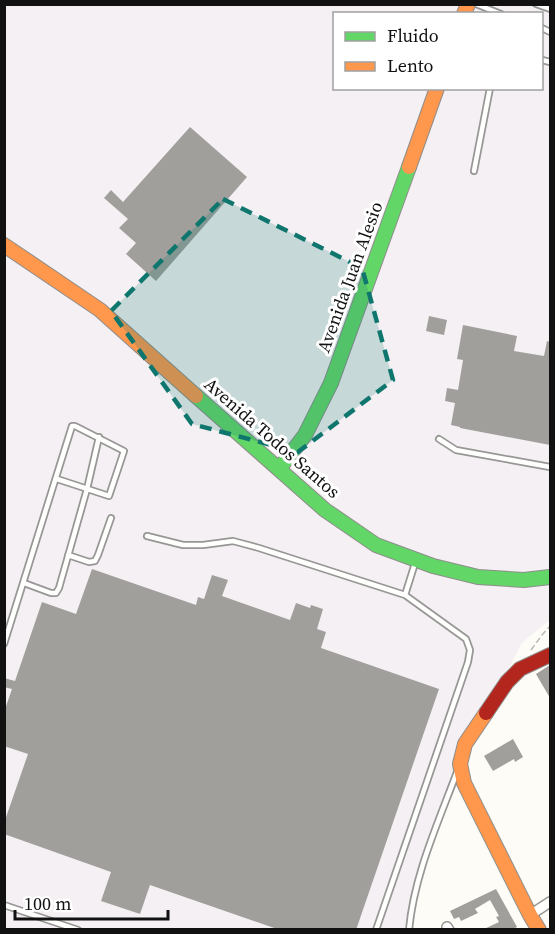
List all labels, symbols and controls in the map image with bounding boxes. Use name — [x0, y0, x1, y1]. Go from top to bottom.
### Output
legend — [333, 12, 543, 90]
text: Fluido — [387, 23, 439, 48]
text: Lento — [387, 53, 434, 78]
street label: Avenida Juan Alesio — [311, 198, 388, 356]
street label: Avenida Todos Santos — [199, 372, 346, 504]
scale bar — [15, 883, 168, 921]
text: 100 m — [24, 891, 71, 916]

